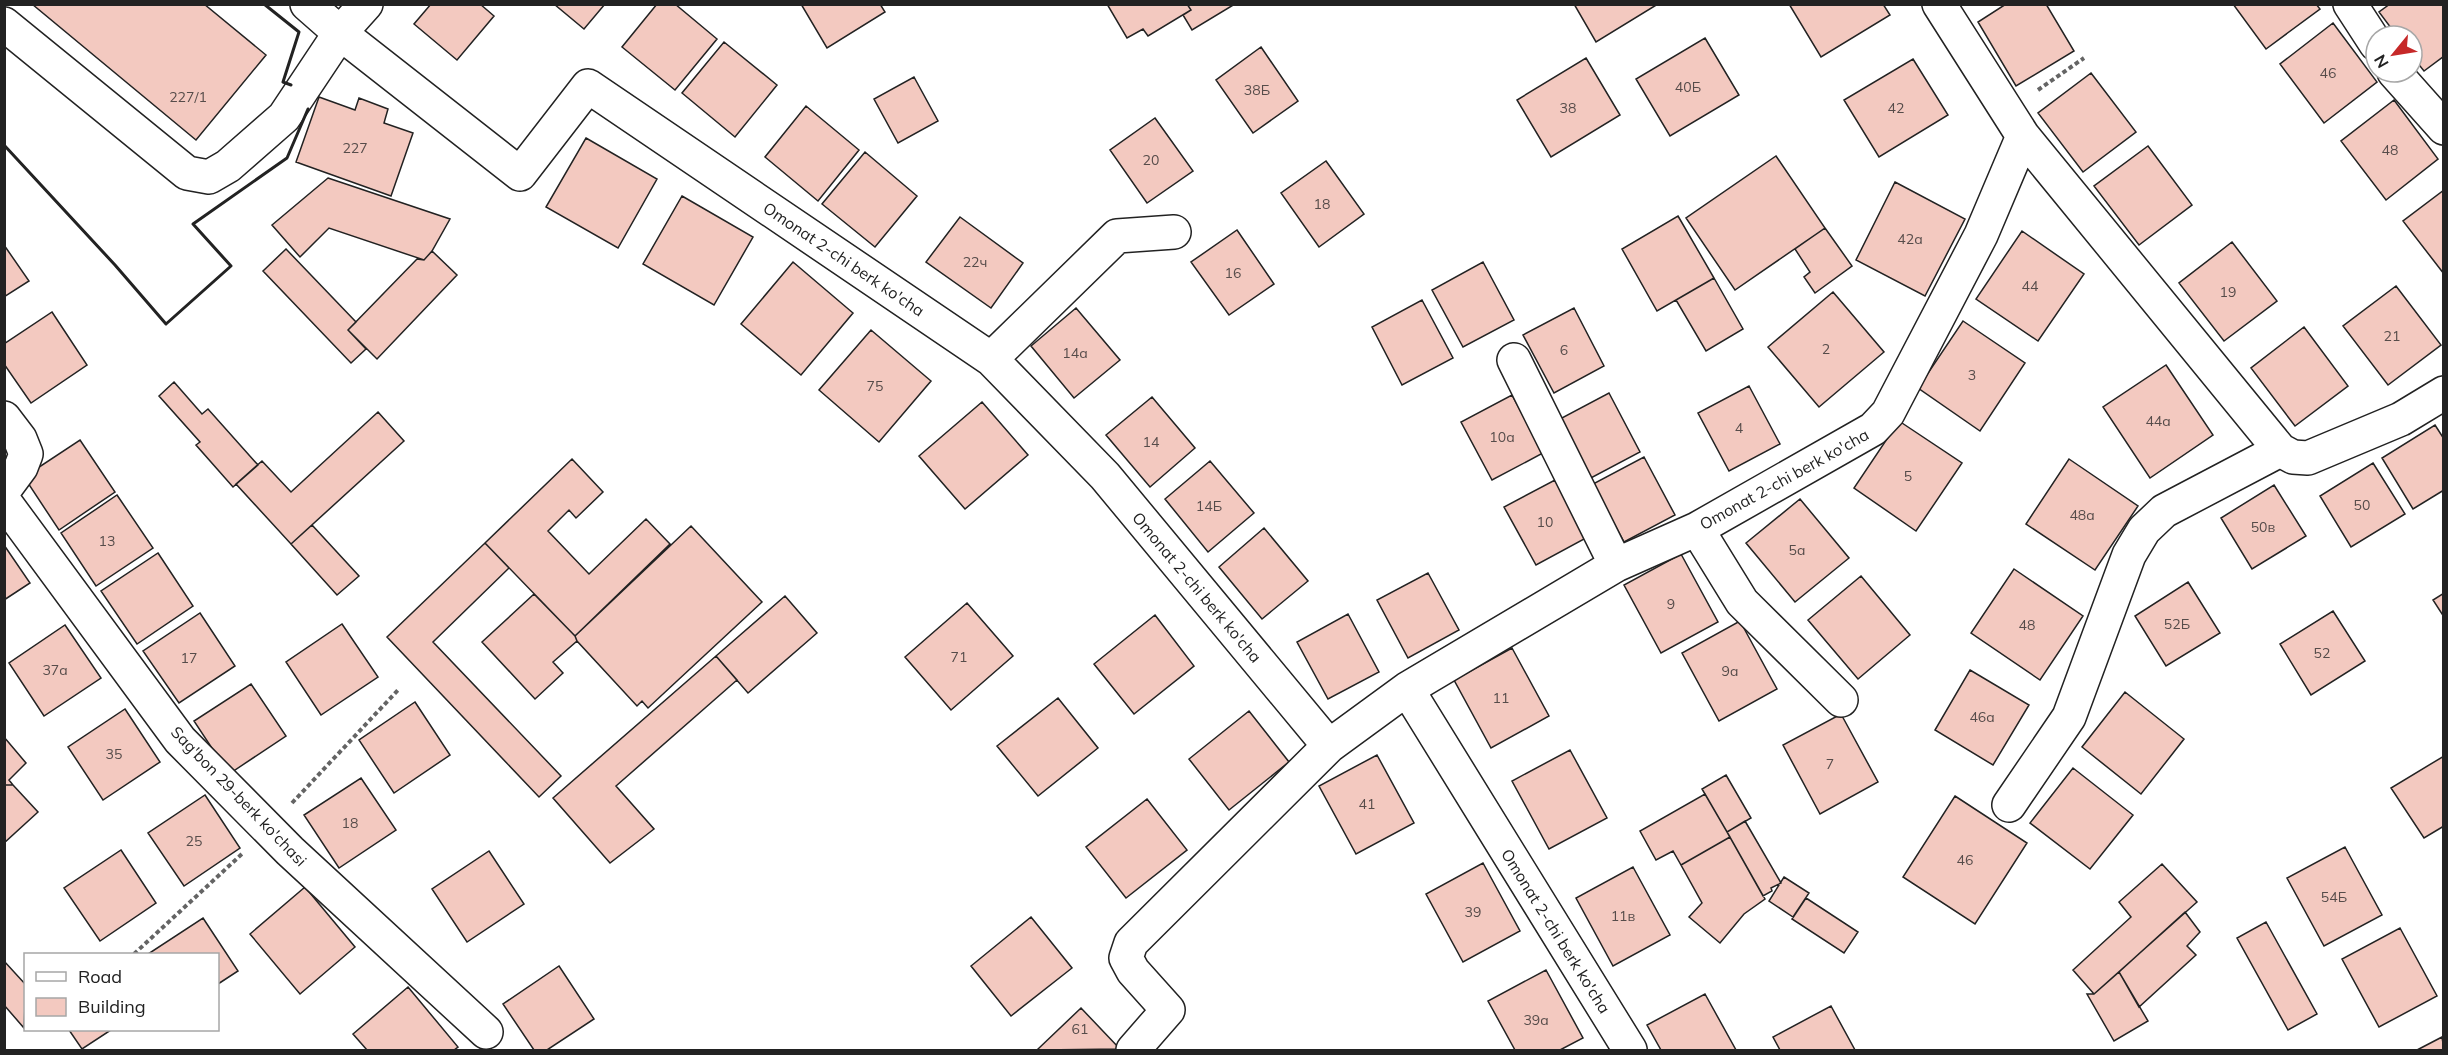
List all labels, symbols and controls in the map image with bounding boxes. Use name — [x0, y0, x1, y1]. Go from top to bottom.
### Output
north arrow — [2364, 24, 2424, 84]
text: N — [2369, 51, 2393, 72]
house number: 46 — [2320, 64, 2336, 82]
house number: 40Б — [1675, 78, 1701, 96]
house number: 38Б — [1244, 81, 1270, 99]
house number: 227/1 — [169, 88, 207, 106]
house number: 38 — [1560, 99, 1576, 117]
house number: 42 — [1888, 99, 1904, 117]
house number: 227 — [342, 139, 368, 157]
house number: 48 — [2382, 141, 2398, 159]
house number: 20 — [1143, 151, 1159, 169]
house number: 18 — [1314, 195, 1330, 213]
street label: Omonat 2-chi berk ko'cha — [759, 197, 929, 321]
house number: 42а — [1897, 230, 1923, 248]
house number: 22ч — [963, 253, 987, 271]
house number: 16 — [1225, 264, 1241, 282]
house number: 44 — [2022, 277, 2039, 295]
house number: 19 — [2220, 283, 2236, 301]
house number: 21 — [2384, 327, 2400, 345]
house number: 2 — [1822, 340, 1830, 358]
house number: 6 — [1560, 341, 1568, 359]
house number: 14а — [1062, 344, 1088, 362]
house number: 3 — [1968, 366, 1976, 384]
house number: 75 — [867, 377, 883, 395]
house number: 44a — [2145, 412, 2171, 430]
house number: 4 — [1735, 419, 1744, 437]
street label: Omonat 2-chi berk ko'cha — [1696, 424, 1872, 534]
house number: 10а — [1489, 428, 1515, 446]
house number: 14 — [1143, 433, 1160, 451]
house number: 5 — [1904, 467, 1912, 485]
house number: 50 — [2354, 496, 2370, 514]
house number: 14Б — [1196, 497, 1222, 515]
house number: 48a — [2069, 506, 2095, 524]
street label: Omonat 2-chi berk ko'cha — [1128, 508, 1266, 666]
house number: 10 — [1537, 513, 1553, 531]
house number: 50в — [2251, 518, 2275, 536]
house number: 13 — [99, 532, 115, 550]
house number: 5a — [1789, 541, 1805, 559]
house number: 9 — [1667, 595, 1675, 613]
house number: 52Б — [2164, 615, 2190, 633]
house number: 48 — [2019, 616, 2035, 634]
house number: 52 — [2314, 644, 2330, 662]
house number: 71 — [951, 648, 967, 666]
house number: 17 — [181, 649, 197, 667]
house number: 37a — [42, 661, 68, 679]
house number: 9a — [1722, 662, 1738, 680]
house number: 11 — [1493, 689, 1509, 707]
house number: 46a — [1969, 708, 1995, 726]
street label: Sag'bon 29-berk ko'chasi — [167, 722, 311, 870]
house number: 35 — [106, 745, 122, 763]
house number: 7 — [1826, 755, 1834, 773]
house number: 41 — [1359, 795, 1375, 813]
house number: 18 — [342, 814, 358, 832]
house number: 25 — [186, 832, 202, 850]
street label: Omonat 2-chi berk ko'cha — [1497, 845, 1615, 1017]
house number: 46 — [1957, 851, 1973, 869]
house number: 54Б — [2321, 888, 2347, 906]
house number: 39 — [1465, 903, 1481, 921]
house number: 11в — [1611, 907, 1635, 925]
legend — [24, 953, 219, 1031]
text: Road — [78, 965, 122, 988]
text: Building — [78, 995, 146, 1018]
house number: 39a — [1523, 1011, 1549, 1029]
house number: 61 — [1072, 1020, 1088, 1038]

